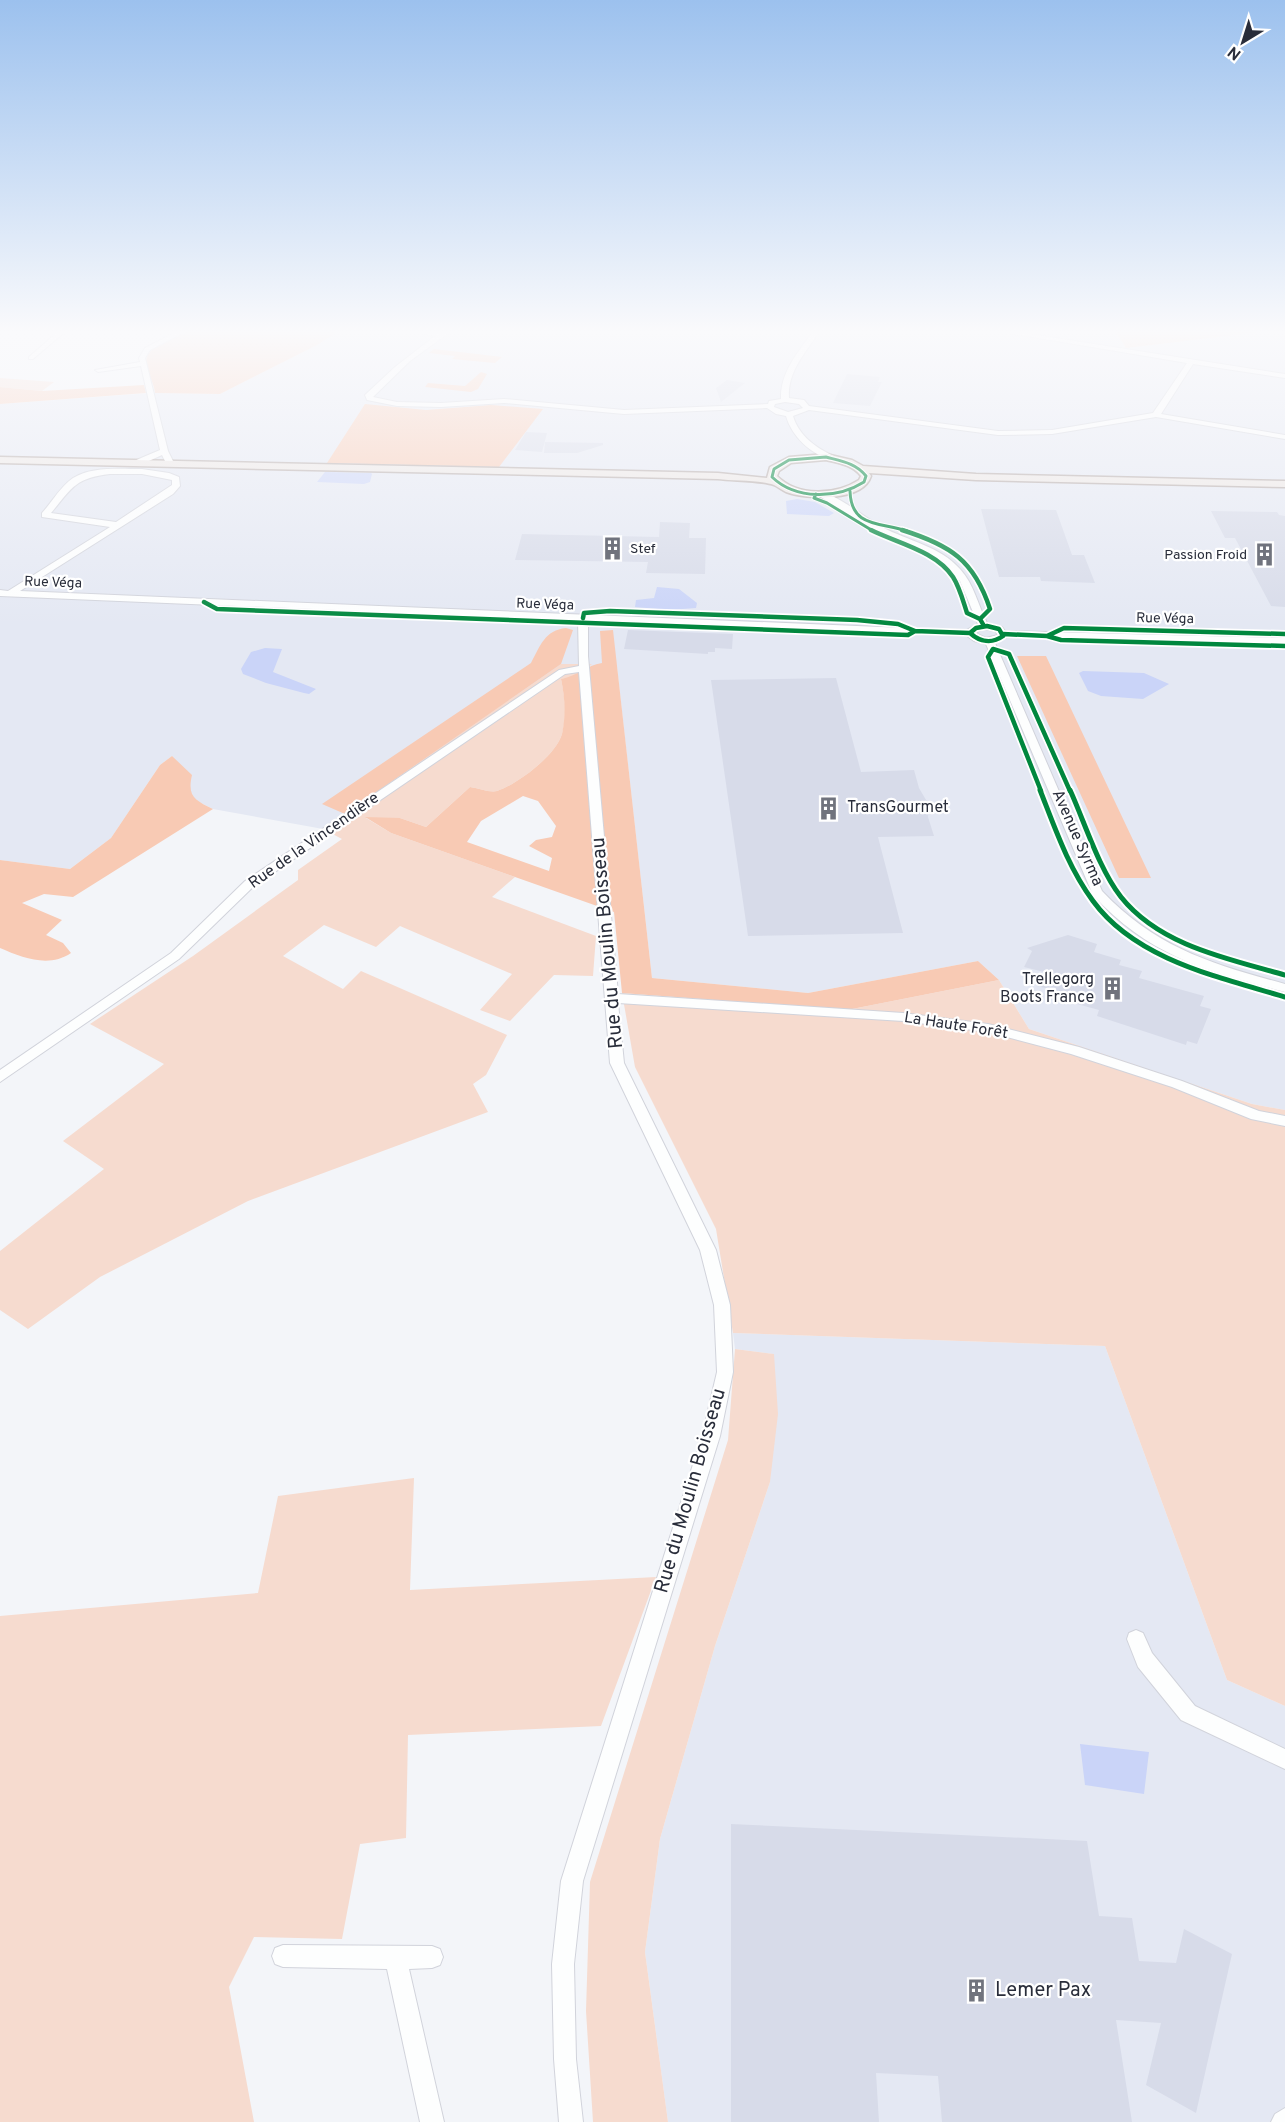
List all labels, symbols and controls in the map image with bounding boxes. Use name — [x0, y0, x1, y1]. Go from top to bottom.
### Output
north arrow — [1213, 12, 1273, 72]
text: N — [1224, 41, 1246, 64]
building icon: Stef — [599, 536, 625, 562]
place label: Stef — [630, 541, 656, 558]
building icon: Passion Froid — [1252, 542, 1278, 568]
place label: Passion Froid — [1164, 547, 1247, 564]
street label: Rue Véga — [24, 573, 82, 593]
street label: Rue Véga — [516, 595, 574, 615]
street label: Rue Véga — [1136, 610, 1194, 628]
street label: Avenue Syrma — [1047, 787, 1107, 889]
street label: Rue de la Vincendière — [245, 788, 383, 894]
building icon: TransGourmet — [816, 795, 842, 821]
place label: TransGourmet — [847, 798, 949, 818]
street label: Rue du Moulin Boisseau — [586, 836, 630, 1050]
place label: Trellegorg Boots France — [1000, 970, 1094, 1008]
building icon: Trellegorg Boots France — [1099, 976, 1125, 1002]
street label: La Haute Forêt — [903, 1008, 1009, 1044]
street label: Rue du Moulin Boisseau — [649, 1385, 733, 1597]
building icon: Lemer Pax — [964, 1978, 990, 2004]
place label: Lemer Pax — [995, 1978, 1091, 2004]

